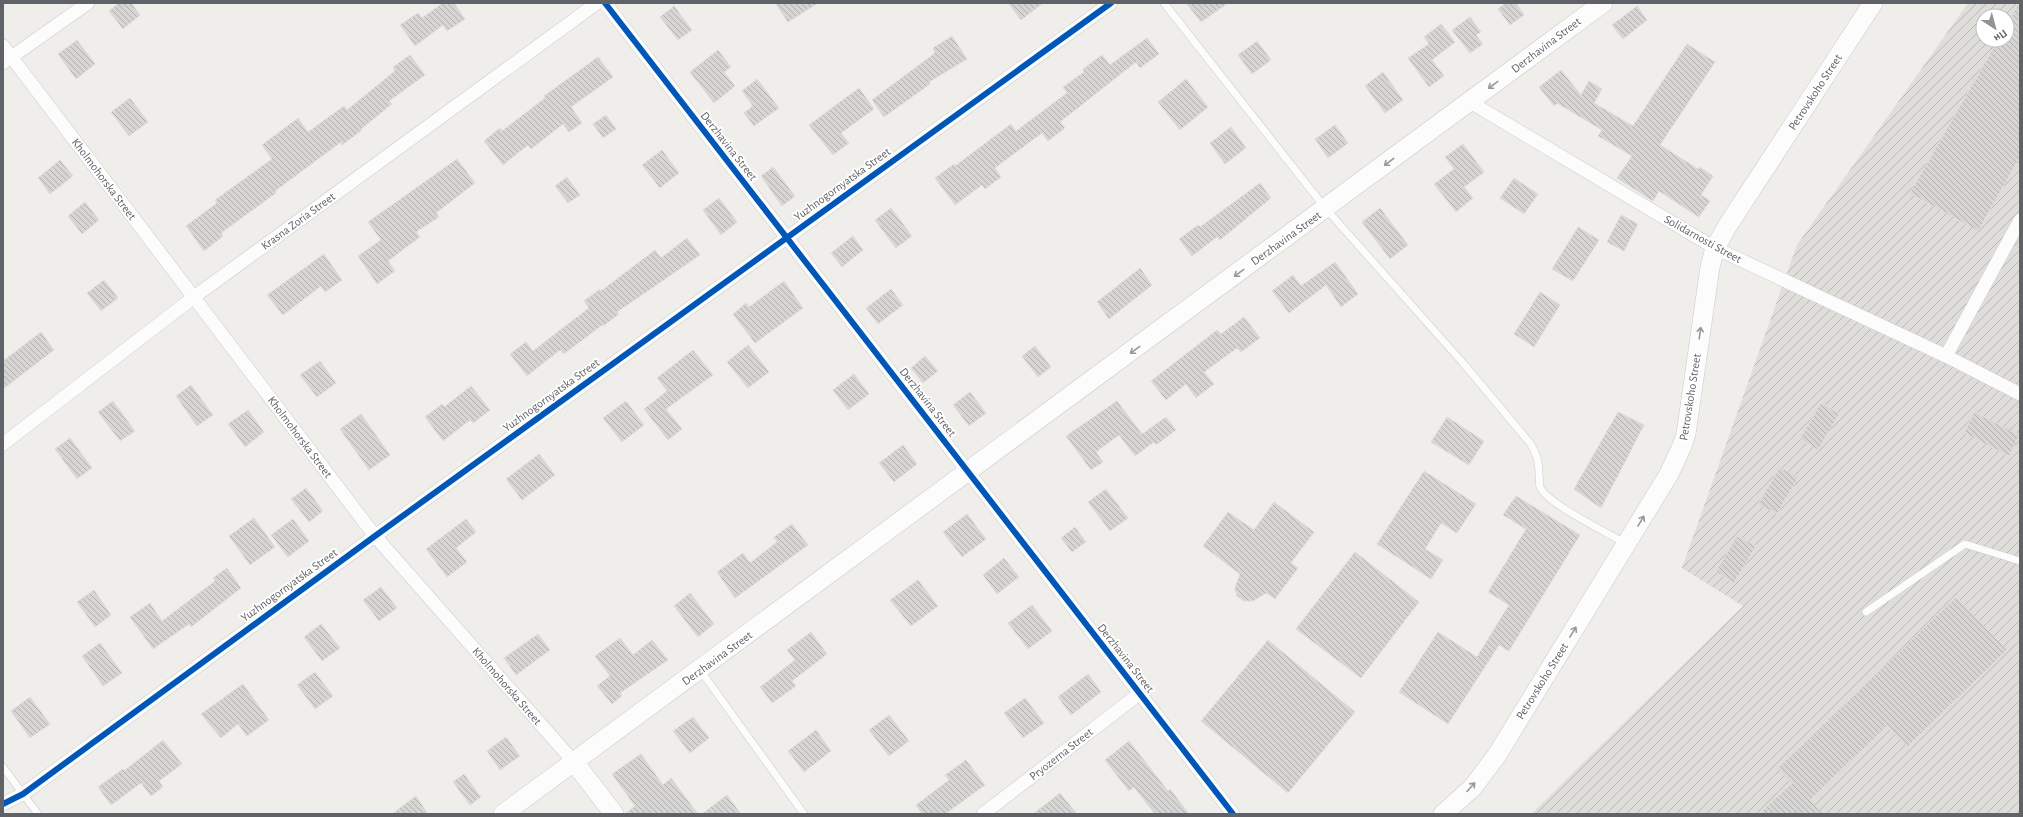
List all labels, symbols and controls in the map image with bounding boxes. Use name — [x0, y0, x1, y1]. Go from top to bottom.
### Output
north arrow — [1975, 8, 2015, 48]
street label: Derzhavina Street — [1509, 15, 1583, 75]
text: Пн — [1992, 27, 2009, 44]
street label: Petrovskoho Street — [1786, 52, 1844, 132]
one-way arrow — [1488, 80, 1499, 89]
street label: Derzhavina Street — [699, 109, 760, 183]
street label: Kholmohorska Street — [70, 136, 139, 222]
street label: Yuzhnogornyatska Street — [792, 145, 893, 224]
one-way arrow — [1383, 158, 1394, 166]
street label: Krasna Zoria Street — [259, 190, 337, 252]
street label: Derzhavina Street — [1249, 208, 1324, 267]
street label: Solidarnosti Street — [1662, 213, 1744, 265]
one-way arrow — [1234, 269, 1245, 277]
one-way arrow — [1697, 327, 1704, 340]
one-way arrow — [1129, 346, 1140, 354]
street label: Petrovskoho Street — [1677, 353, 1703, 441]
street label: Yuzhnogornyatska Street — [501, 356, 602, 435]
street label: Derzhavina Street — [898, 365, 959, 439]
street label: Kholmohorska Street — [266, 394, 335, 480]
one-way arrow — [1637, 515, 1645, 527]
street label: Yuzhnogornyatska Street — [239, 546, 340, 625]
street label: Derzhavina Street — [1096, 621, 1157, 695]
one-way arrow — [1569, 627, 1577, 638]
street label: Derzhavina Street — [680, 628, 755, 687]
street label: Petrovskoho Street — [1514, 640, 1570, 721]
street label: Kholmohorska Street — [470, 645, 544, 727]
street label: Pryozerna Street — [1027, 725, 1096, 783]
one-way arrow — [1467, 782, 1476, 792]

